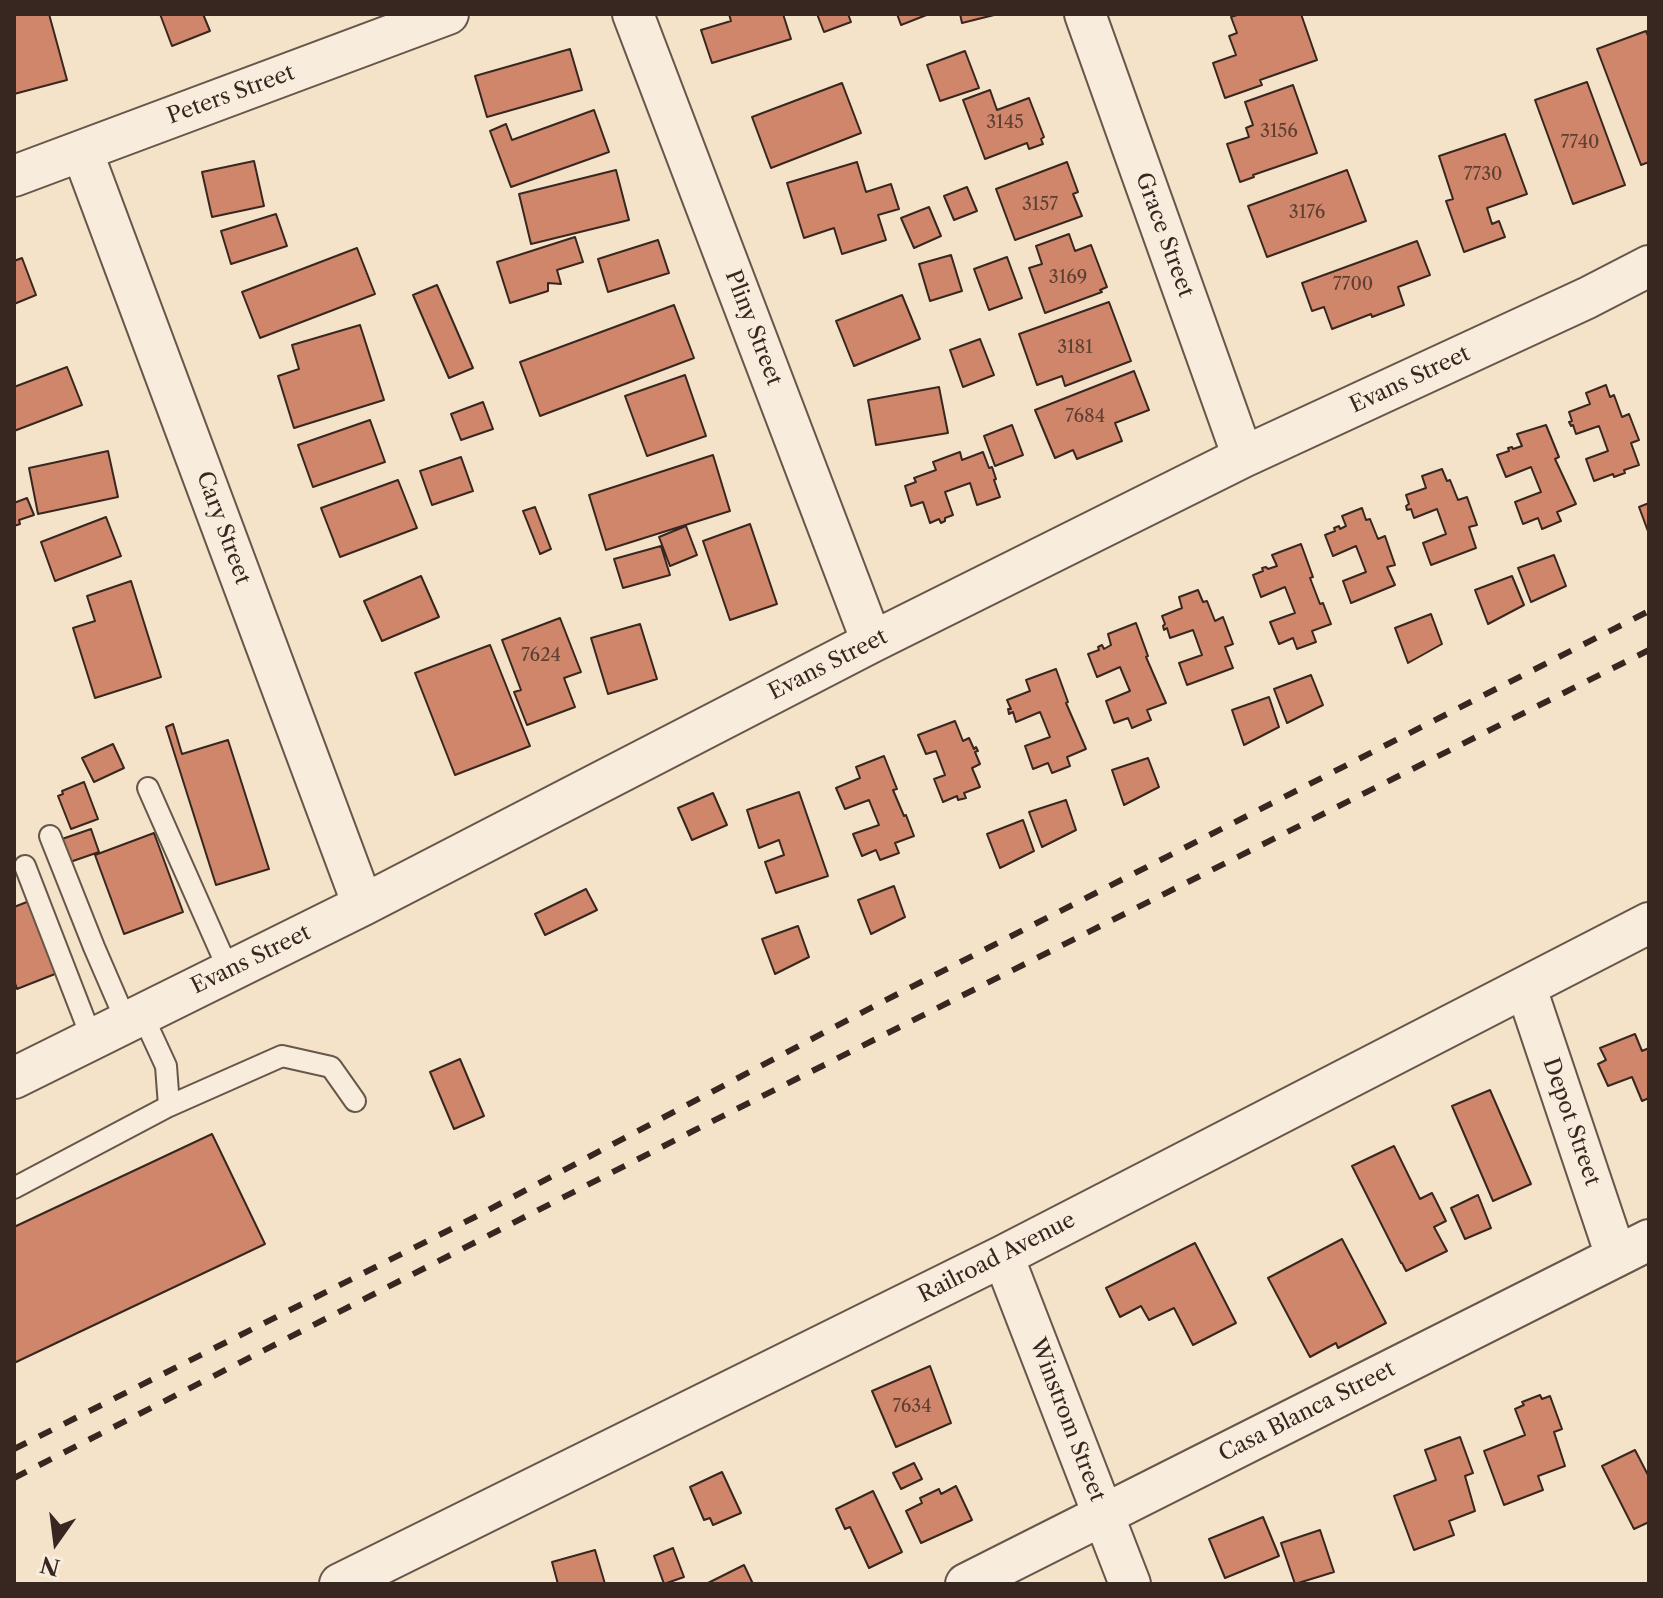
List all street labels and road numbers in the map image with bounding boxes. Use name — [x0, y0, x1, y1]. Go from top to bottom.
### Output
street label: Peters Street — [164, 60, 298, 130]
street label: Grace Street — [1129, 169, 1199, 301]
street label: Pliny Street — [719, 267, 787, 389]
street label: Evans Street — [1346, 341, 1474, 419]
street label: Cary Street — [190, 468, 256, 588]
street label: Evans Street — [764, 624, 892, 706]
street label: Evans Street — [187, 920, 315, 1000]
street label: Depot Street — [1537, 1055, 1605, 1189]
street label: Railroad Avenue — [914, 1207, 1080, 1309]
street label: Winstrom Street — [1024, 1335, 1110, 1505]
street label: Casa Blanca Street — [1215, 1356, 1399, 1468]

